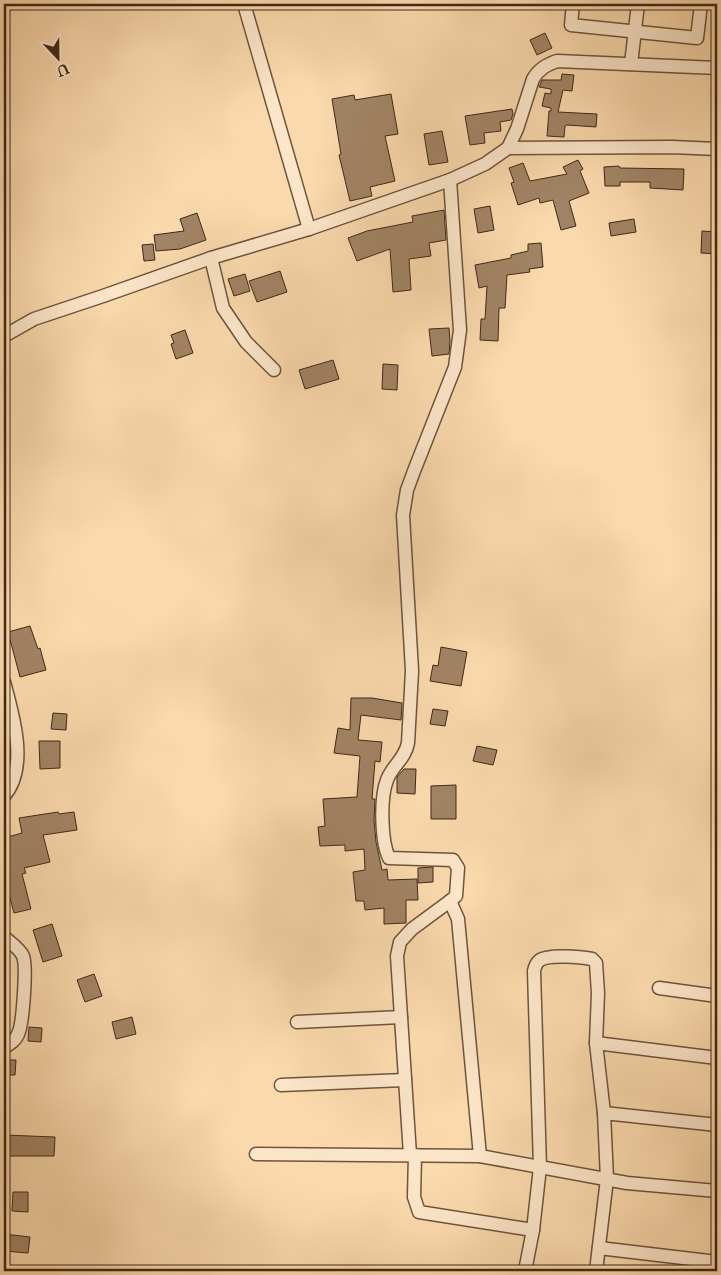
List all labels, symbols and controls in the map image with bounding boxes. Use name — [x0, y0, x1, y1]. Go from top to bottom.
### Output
north arrow — [32, 32, 82, 82]
text: U — [54, 60, 71, 80]

